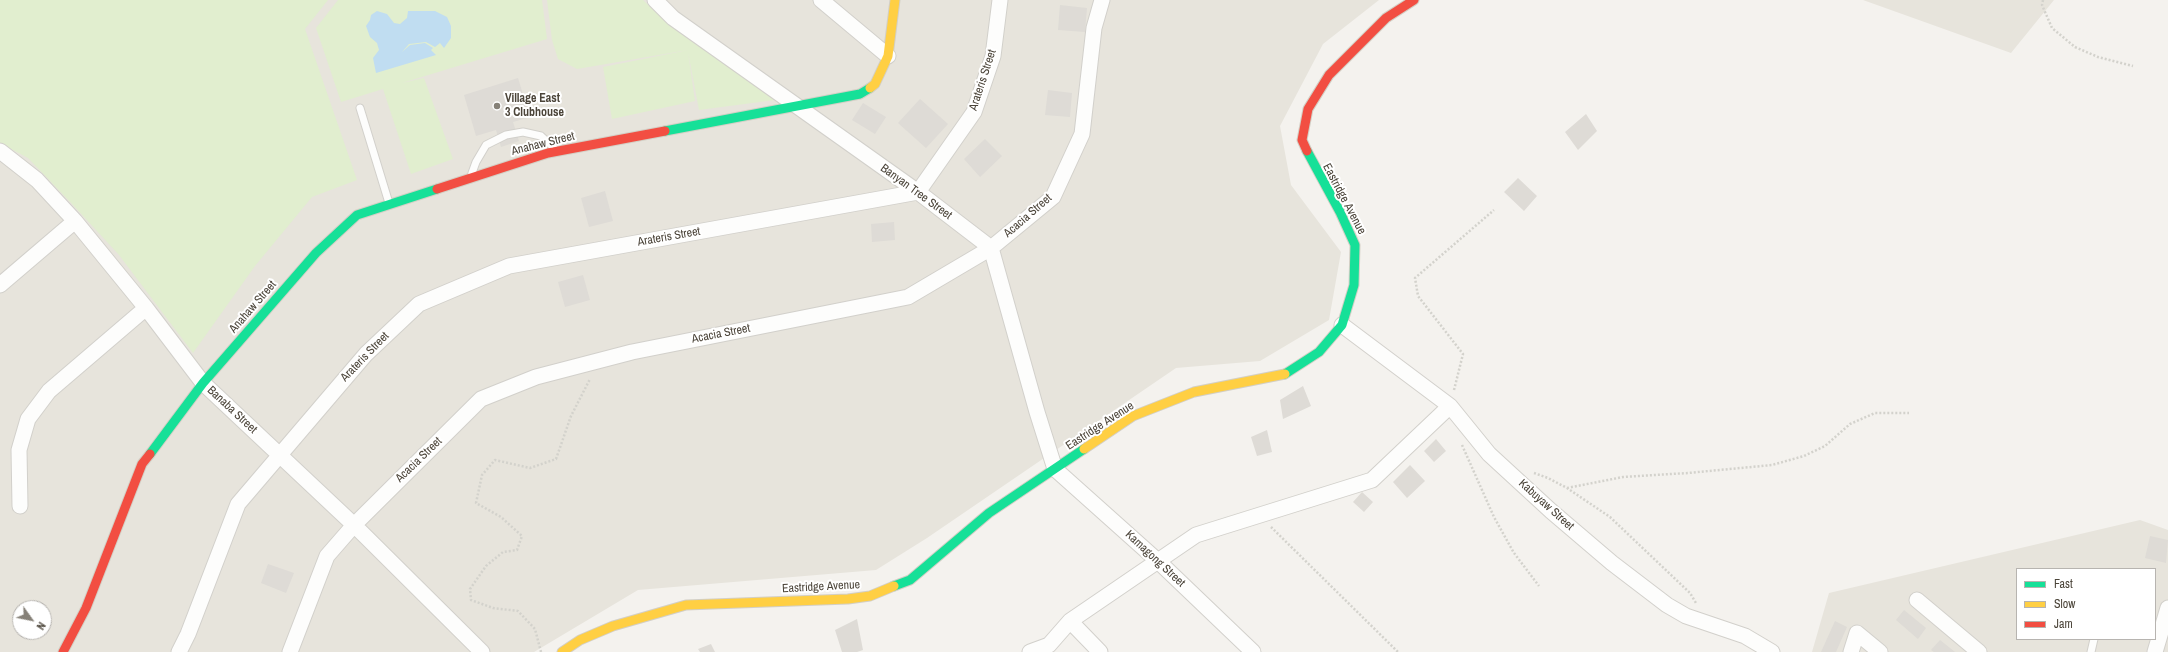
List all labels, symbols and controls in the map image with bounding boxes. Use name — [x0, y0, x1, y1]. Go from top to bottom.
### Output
street label: Arateris Street — [966, 48, 1000, 112]
place label: Village East 3 Clubhouse — [505, 92, 564, 120]
marker: Village East 3 Clubhouse — [492, 101, 502, 111]
street label: Anahaw Street — [510, 129, 576, 159]
street label: Banyan Tree Street — [877, 161, 955, 223]
street label: Eastridge Avenue — [1319, 161, 1369, 237]
street label: Acacia Street — [1001, 191, 1055, 241]
street label: Arateris Street — [637, 224, 701, 250]
street label: Anahaw Street — [226, 278, 280, 336]
street label: Acacia Street — [691, 321, 751, 347]
street label: Arateris Street — [338, 329, 392, 385]
street label: Banaba Street — [204, 383, 260, 437]
street label: Eastridge Avenue — [1063, 399, 1137, 453]
street label: Acacia Street — [393, 434, 445, 486]
street label: Kabuyaw Street — [1515, 476, 1577, 534]
street label: Kamagong Street — [1122, 528, 1188, 590]
legend — [2016, 568, 2156, 640]
text: Fast — [2054, 576, 2073, 592]
street label: Eastridge Avenue — [782, 578, 860, 596]
text: Slow — [2054, 596, 2075, 612]
north arrow — [12, 600, 52, 640]
text: Jam — [2054, 616, 2073, 632]
text: N — [34, 619, 49, 633]

